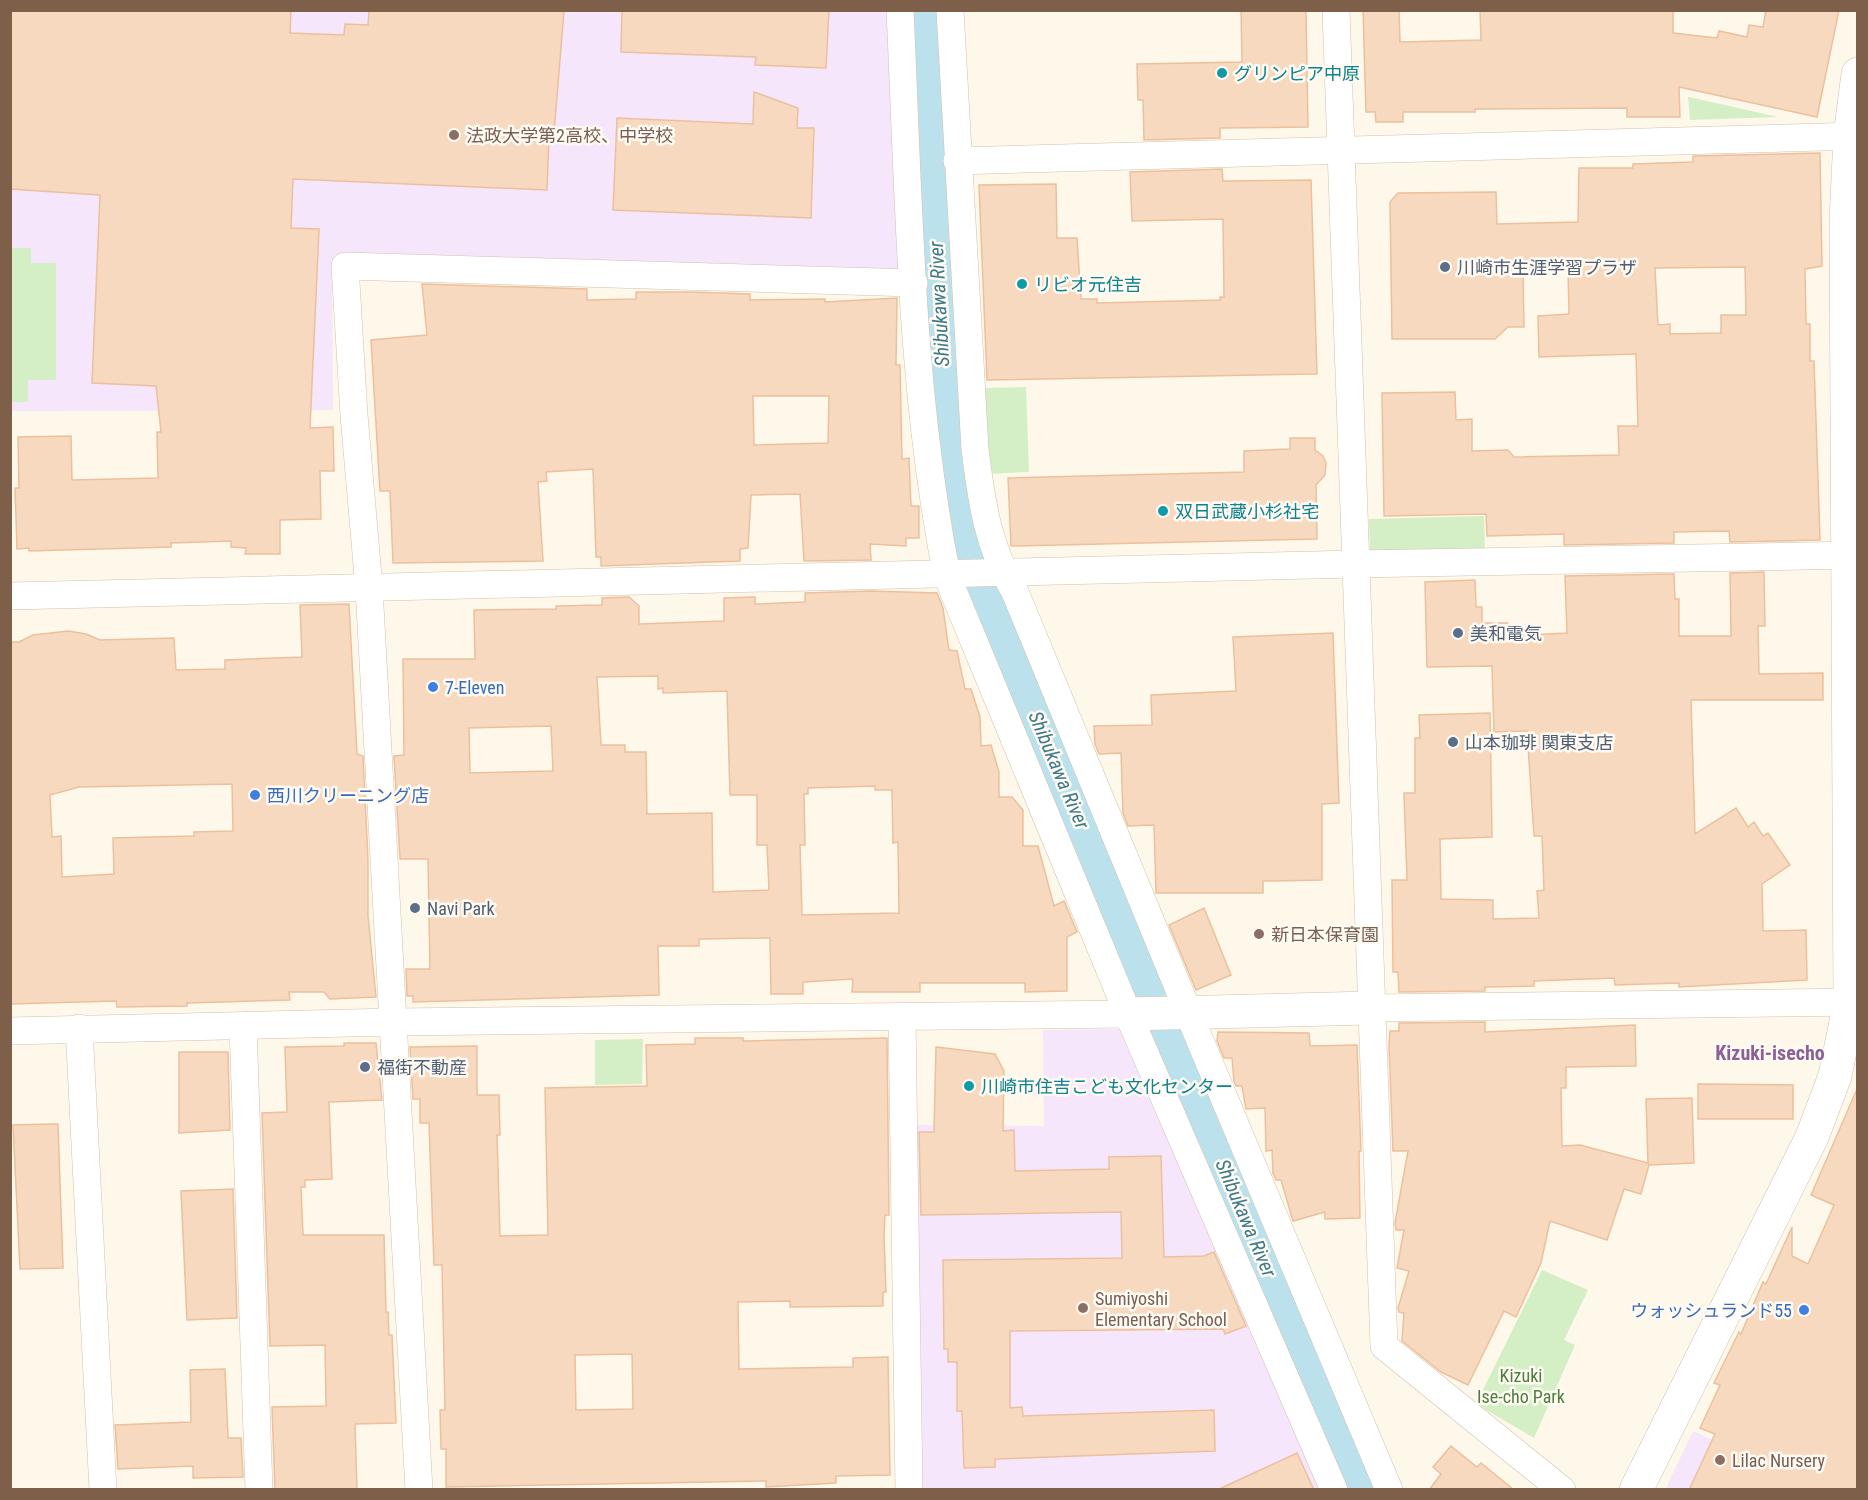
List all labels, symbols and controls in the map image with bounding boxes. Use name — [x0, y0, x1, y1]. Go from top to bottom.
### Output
place label: グリンピア中原 — [1234, 63, 1360, 84]
marker: グリンピア中原 — [1215, 66, 1229, 80]
place label: 法政大学第2高校、中学校 — [466, 125, 673, 146]
marker: 法政大学第2高校、中学校 — [447, 128, 461, 142]
water label: Shibukawa River — [924, 240, 954, 367]
place label: 川崎市生涯学習プラザ — [1457, 257, 1637, 278]
marker: 川崎市生涯学習プラザ — [1438, 260, 1452, 274]
place label: リビオ元住吉 — [1034, 274, 1142, 295]
marker: リビオ元住吉 — [1015, 277, 1029, 291]
place label: 双日武蔵小杉社宅 — [1175, 501, 1319, 522]
marker: 双日武蔵小杉社宅 — [1156, 504, 1170, 518]
place label: 美和電気 — [1470, 623, 1542, 644]
marker: 美和電気 — [1451, 626, 1465, 640]
place label: 7-Eleven — [445, 677, 505, 698]
marker: 7-Eleven — [426, 680, 440, 694]
water label: Shibukawa River — [1023, 708, 1095, 833]
place label: 山本珈琲 関東支店 — [1465, 732, 1613, 753]
marker: 山本珈琲 関東支店 — [1446, 735, 1460, 749]
place label: 西川クリーニング店 — [267, 785, 429, 806]
marker: 西川クリーニング店 — [248, 788, 262, 802]
place label: Navi Park — [427, 898, 495, 919]
marker: Navi Park — [408, 901, 422, 915]
place label: 新日本保育園 — [1271, 924, 1379, 945]
marker: 新日本保育園 — [1252, 927, 1266, 941]
district label: Kizuki-isecho — [1715, 1041, 1825, 1065]
place label: 福街不動産 — [377, 1057, 467, 1078]
marker: 福街不動産 — [358, 1060, 372, 1074]
place label: 川崎市住吉こども文化センター — [981, 1076, 1233, 1097]
marker: 川崎市住吉こども文化センター — [962, 1079, 976, 1093]
water label: Shibukawa River — [1210, 1156, 1282, 1281]
place label: Sumiyoshi Elementary School — [1095, 1288, 1227, 1330]
place label: ウォッシュランド55 — [1630, 1300, 1792, 1321]
marker: Sumiyoshi Elementary School — [1076, 1301, 1090, 1315]
marker: ウォッシュランド55 — [1797, 1303, 1811, 1317]
park label: Kizuki Ise-cho Park — [1477, 1365, 1565, 1407]
place label: Lilac Nursery — [1732, 1450, 1826, 1471]
marker: Lilac Nursery — [1713, 1453, 1727, 1467]

